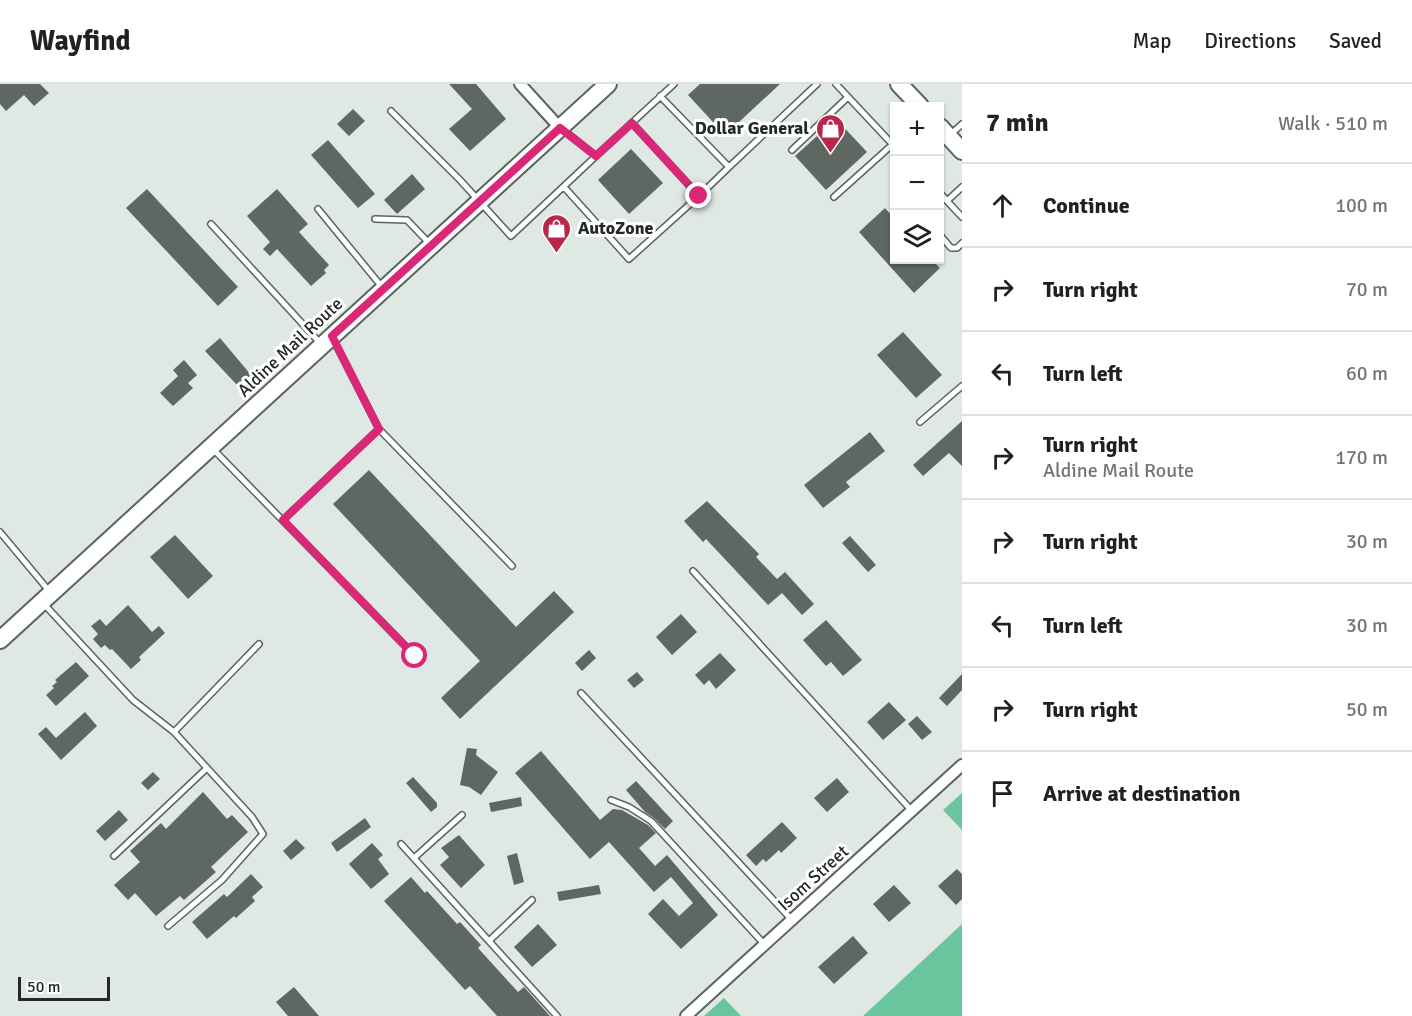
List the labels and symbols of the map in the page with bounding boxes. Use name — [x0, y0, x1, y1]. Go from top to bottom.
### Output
shop icon: Dollar General — [814, 112, 846, 154]
place label: Dollar General — [695, 117, 809, 139]
route end — [685, 182, 711, 208]
shop icon: AutoZone — [541, 212, 573, 254]
place label: AutoZone — [578, 217, 654, 239]
street label: Aldine Mail Route — [233, 293, 347, 401]
route start — [401, 642, 427, 668]
street label: Isom Street — [773, 840, 853, 916]
scale bar — [18, 974, 110, 1002]

